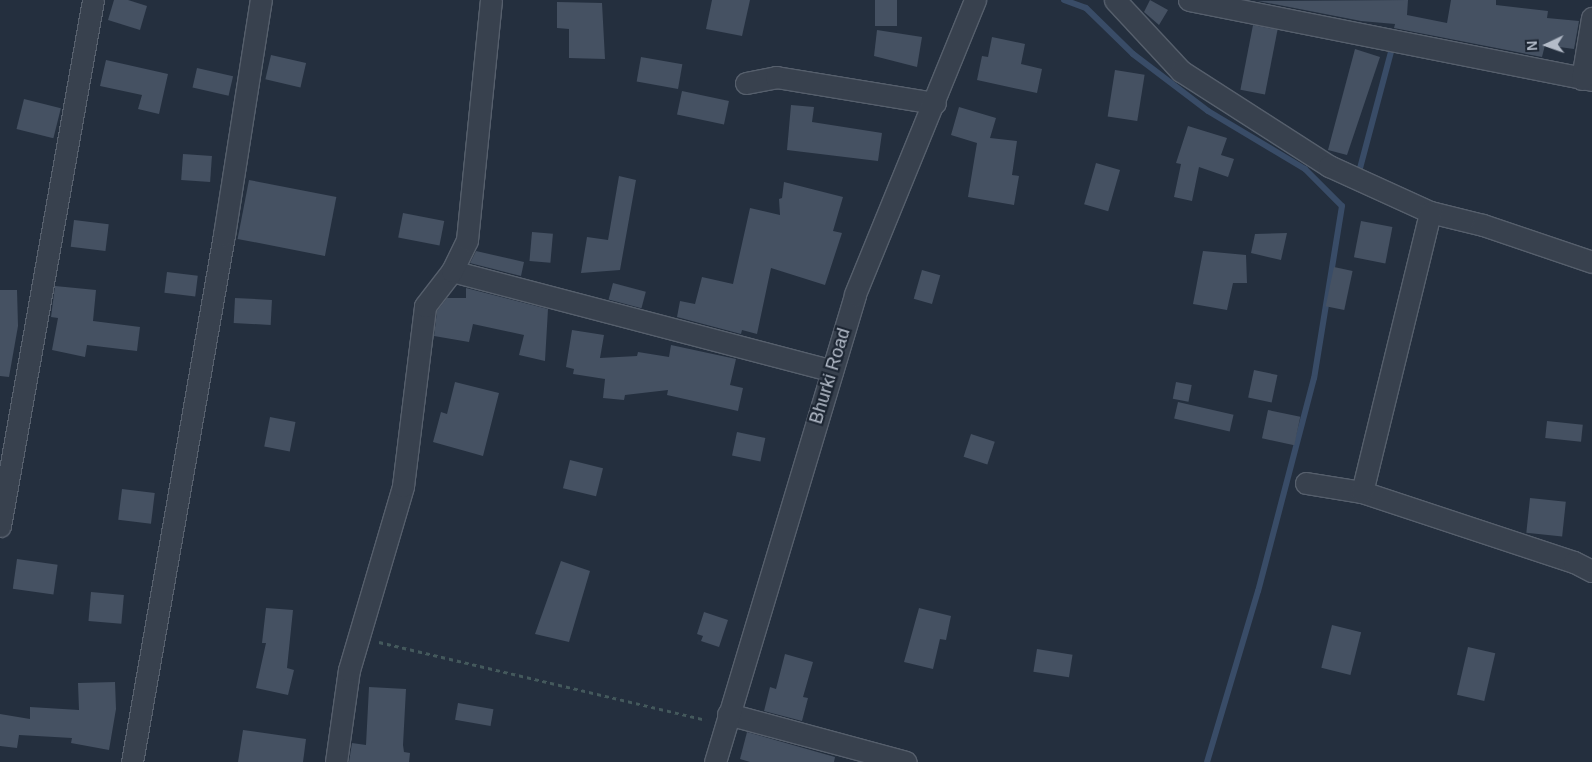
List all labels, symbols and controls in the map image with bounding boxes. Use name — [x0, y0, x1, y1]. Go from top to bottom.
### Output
north arrow — [1522, 20, 1572, 70]
text: N — [1524, 40, 1540, 51]
street label: Bhurki Road — [805, 325, 855, 427]

